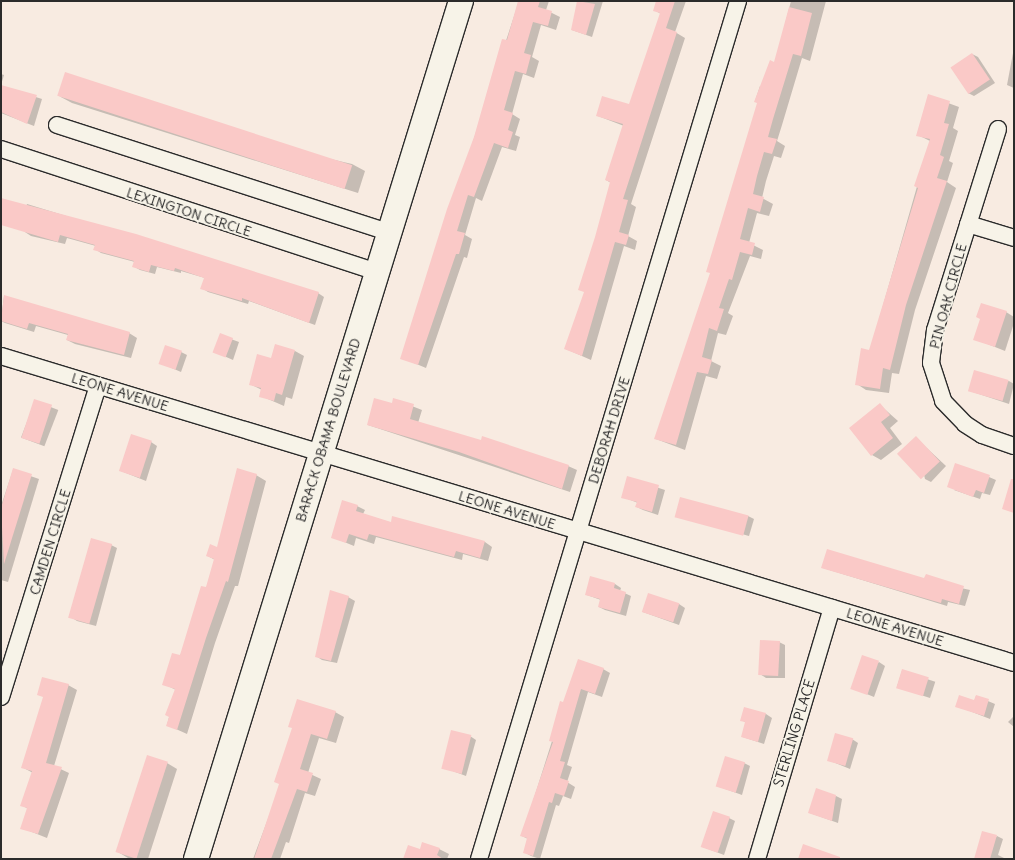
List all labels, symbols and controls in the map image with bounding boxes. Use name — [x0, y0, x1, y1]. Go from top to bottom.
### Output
street label: LEXINGTON CIRCLE — [124, 184, 254, 240]
street label: PIN OAK CIRCLE — [926, 241, 970, 351]
street label: BARACK OBAMA BOULEVARD — [292, 336, 364, 524]
street label: LEONE AVENUE — [69, 369, 171, 415]
street label: DEBORAH DRIVE — [585, 374, 633, 486]
street label: CAMDEN CIRCLE — [26, 487, 74, 597]
street label: LEONE AVENUE — [456, 487, 558, 533]
street label: LEONE AVENUE — [844, 604, 946, 650]
street label: STERLING PLACE — [770, 677, 818, 789]

